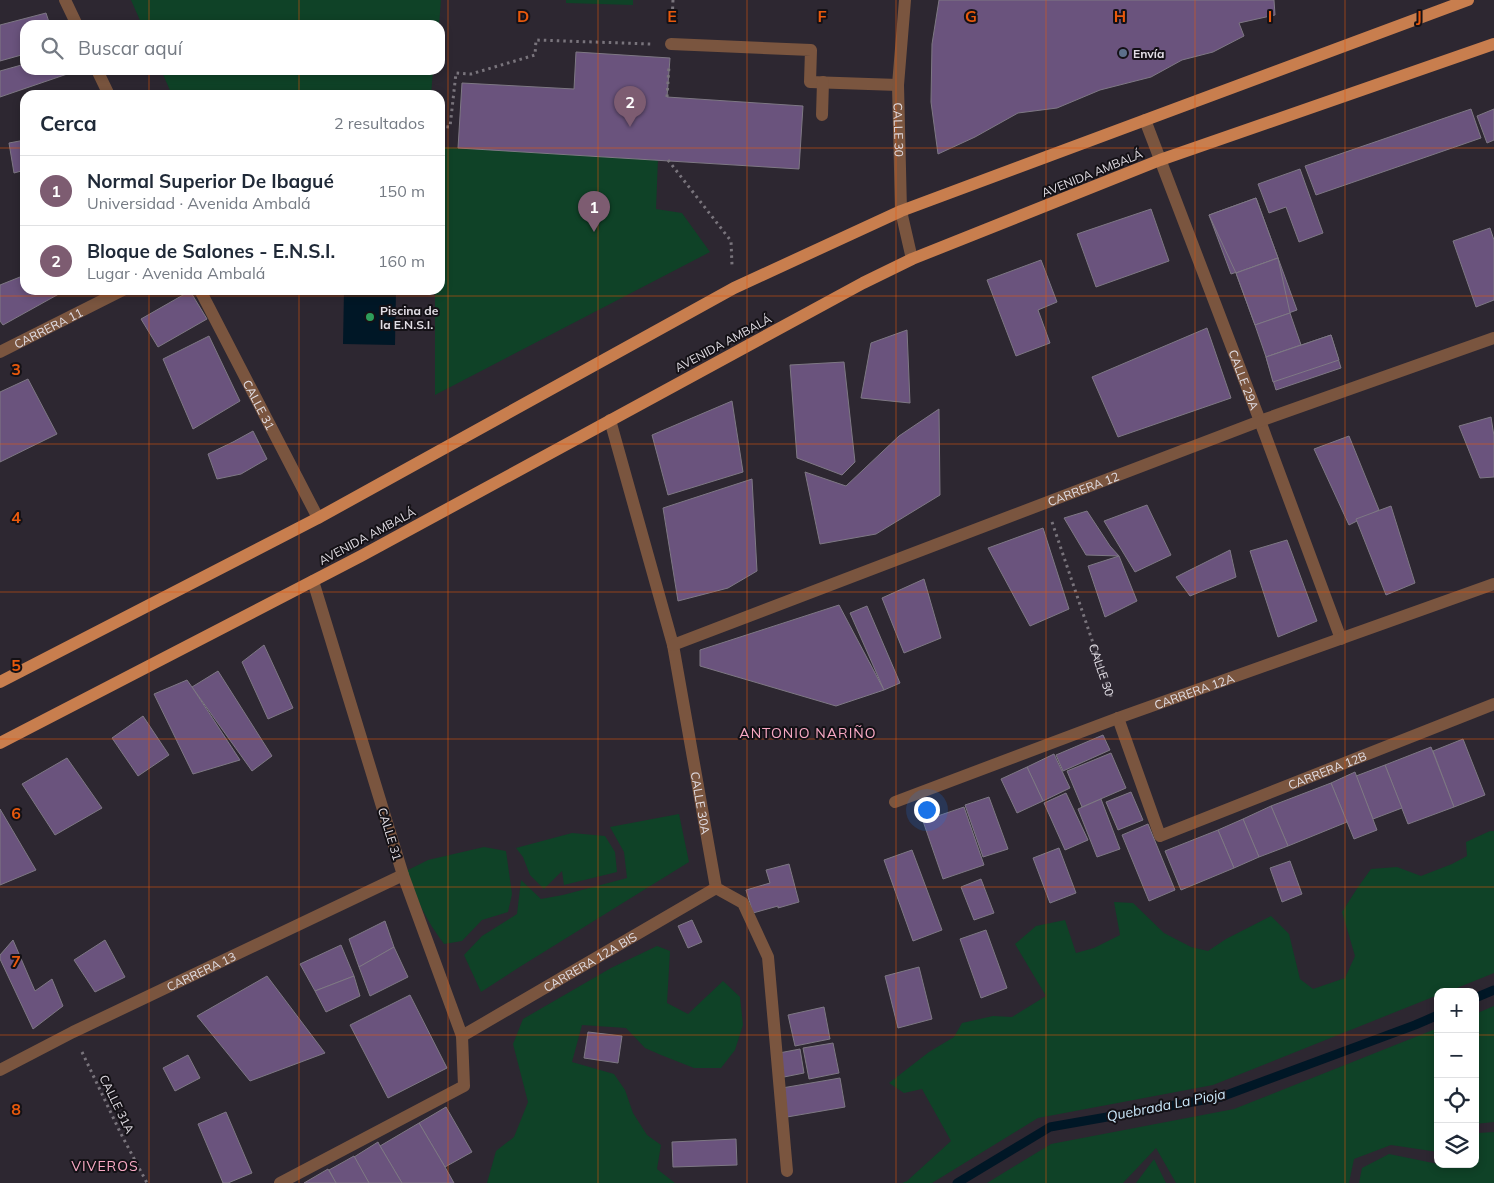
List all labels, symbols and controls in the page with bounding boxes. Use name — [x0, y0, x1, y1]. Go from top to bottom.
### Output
text: D — [517, 6, 529, 26]
text: E — [667, 6, 677, 26]
text: F — [817, 6, 827, 26]
text: G — [965, 6, 977, 26]
text: H — [1114, 6, 1126, 26]
text: I — [1268, 6, 1272, 26]
text: J — [1416, 6, 1422, 26]
search box — [20, 20, 445, 75]
icon: search — [38, 34, 66, 62]
text: Buscar aquí — [78, 36, 182, 60]
place label: Envía — [1133, 46, 1164, 61]
marker: Envía — [1117, 47, 1129, 59]
pin: 2 — [614, 86, 646, 127]
street label: CALLE 30 — [891, 102, 907, 157]
text: Cerca — [40, 110, 97, 136]
text: 2 resultados — [334, 113, 425, 133]
street label: AVENIDA AMBALÁ — [1039, 146, 1145, 200]
text: Normal Superior De Ibagué — [87, 169, 334, 193]
text: 1 — [51, 181, 61, 201]
text: 150 m — [378, 181, 425, 201]
pin: 1 — [578, 191, 610, 232]
text: Universidad · Avenida Ambalá — [87, 193, 311, 213]
text: Bloque de Salones - E.N.S.I. — [87, 239, 335, 263]
text: 2 — [51, 251, 61, 271]
text: 160 m — [378, 251, 425, 271]
text: Lugar · Avenida Ambalá — [87, 263, 265, 283]
place label: Piscina de la E.N.S.I. — [380, 303, 439, 332]
street label: CARRERA 11 — [11, 304, 85, 351]
marker: Piscina de la E.N.S.I. — [364, 311, 376, 323]
street label: AVENIDA AMBALÁ — [672, 311, 774, 375]
street label: CALLE 29A — [1226, 347, 1263, 412]
text: 3 — [11, 359, 21, 379]
street label: CALLE 31 — [240, 377, 278, 432]
street label: CARRERA 12 — [1045, 468, 1121, 509]
street label: AVENIDA AMBALÁ — [316, 504, 418, 568]
text: 4 — [11, 507, 21, 527]
street label: CALLE 30 — [1086, 642, 1118, 698]
text: 5 — [11, 655, 21, 675]
street label: CARRERA 12A — [1152, 670, 1236, 712]
district label: ANTONIO NARIÑO — [739, 724, 877, 742]
street label: CARRERA 12B — [1286, 748, 1369, 792]
street label: CALLE 30A — [688, 770, 714, 836]
your location — [914, 797, 940, 823]
text: 6 — [11, 803, 21, 823]
street label: CALLE 31 — [375, 806, 405, 862]
street label: CARRERA 12A BIS — [540, 928, 639, 995]
street label: CARRERA 13 — [164, 948, 238, 994]
text: 7 — [11, 951, 21, 971]
map controls — [1434, 988, 1479, 1168]
button: + — [1434, 988, 1479, 1033]
button: − — [1434, 1033, 1479, 1078]
street label: CALLE 31A — [96, 1072, 138, 1136]
button: locate — [1434, 1078, 1479, 1123]
water label: Quebrada La Pioja — [1105, 1085, 1227, 1125]
text: 8 — [11, 1099, 21, 1119]
button: layers — [1434, 1123, 1479, 1168]
district label: VIVEROS — [71, 1157, 139, 1175]

